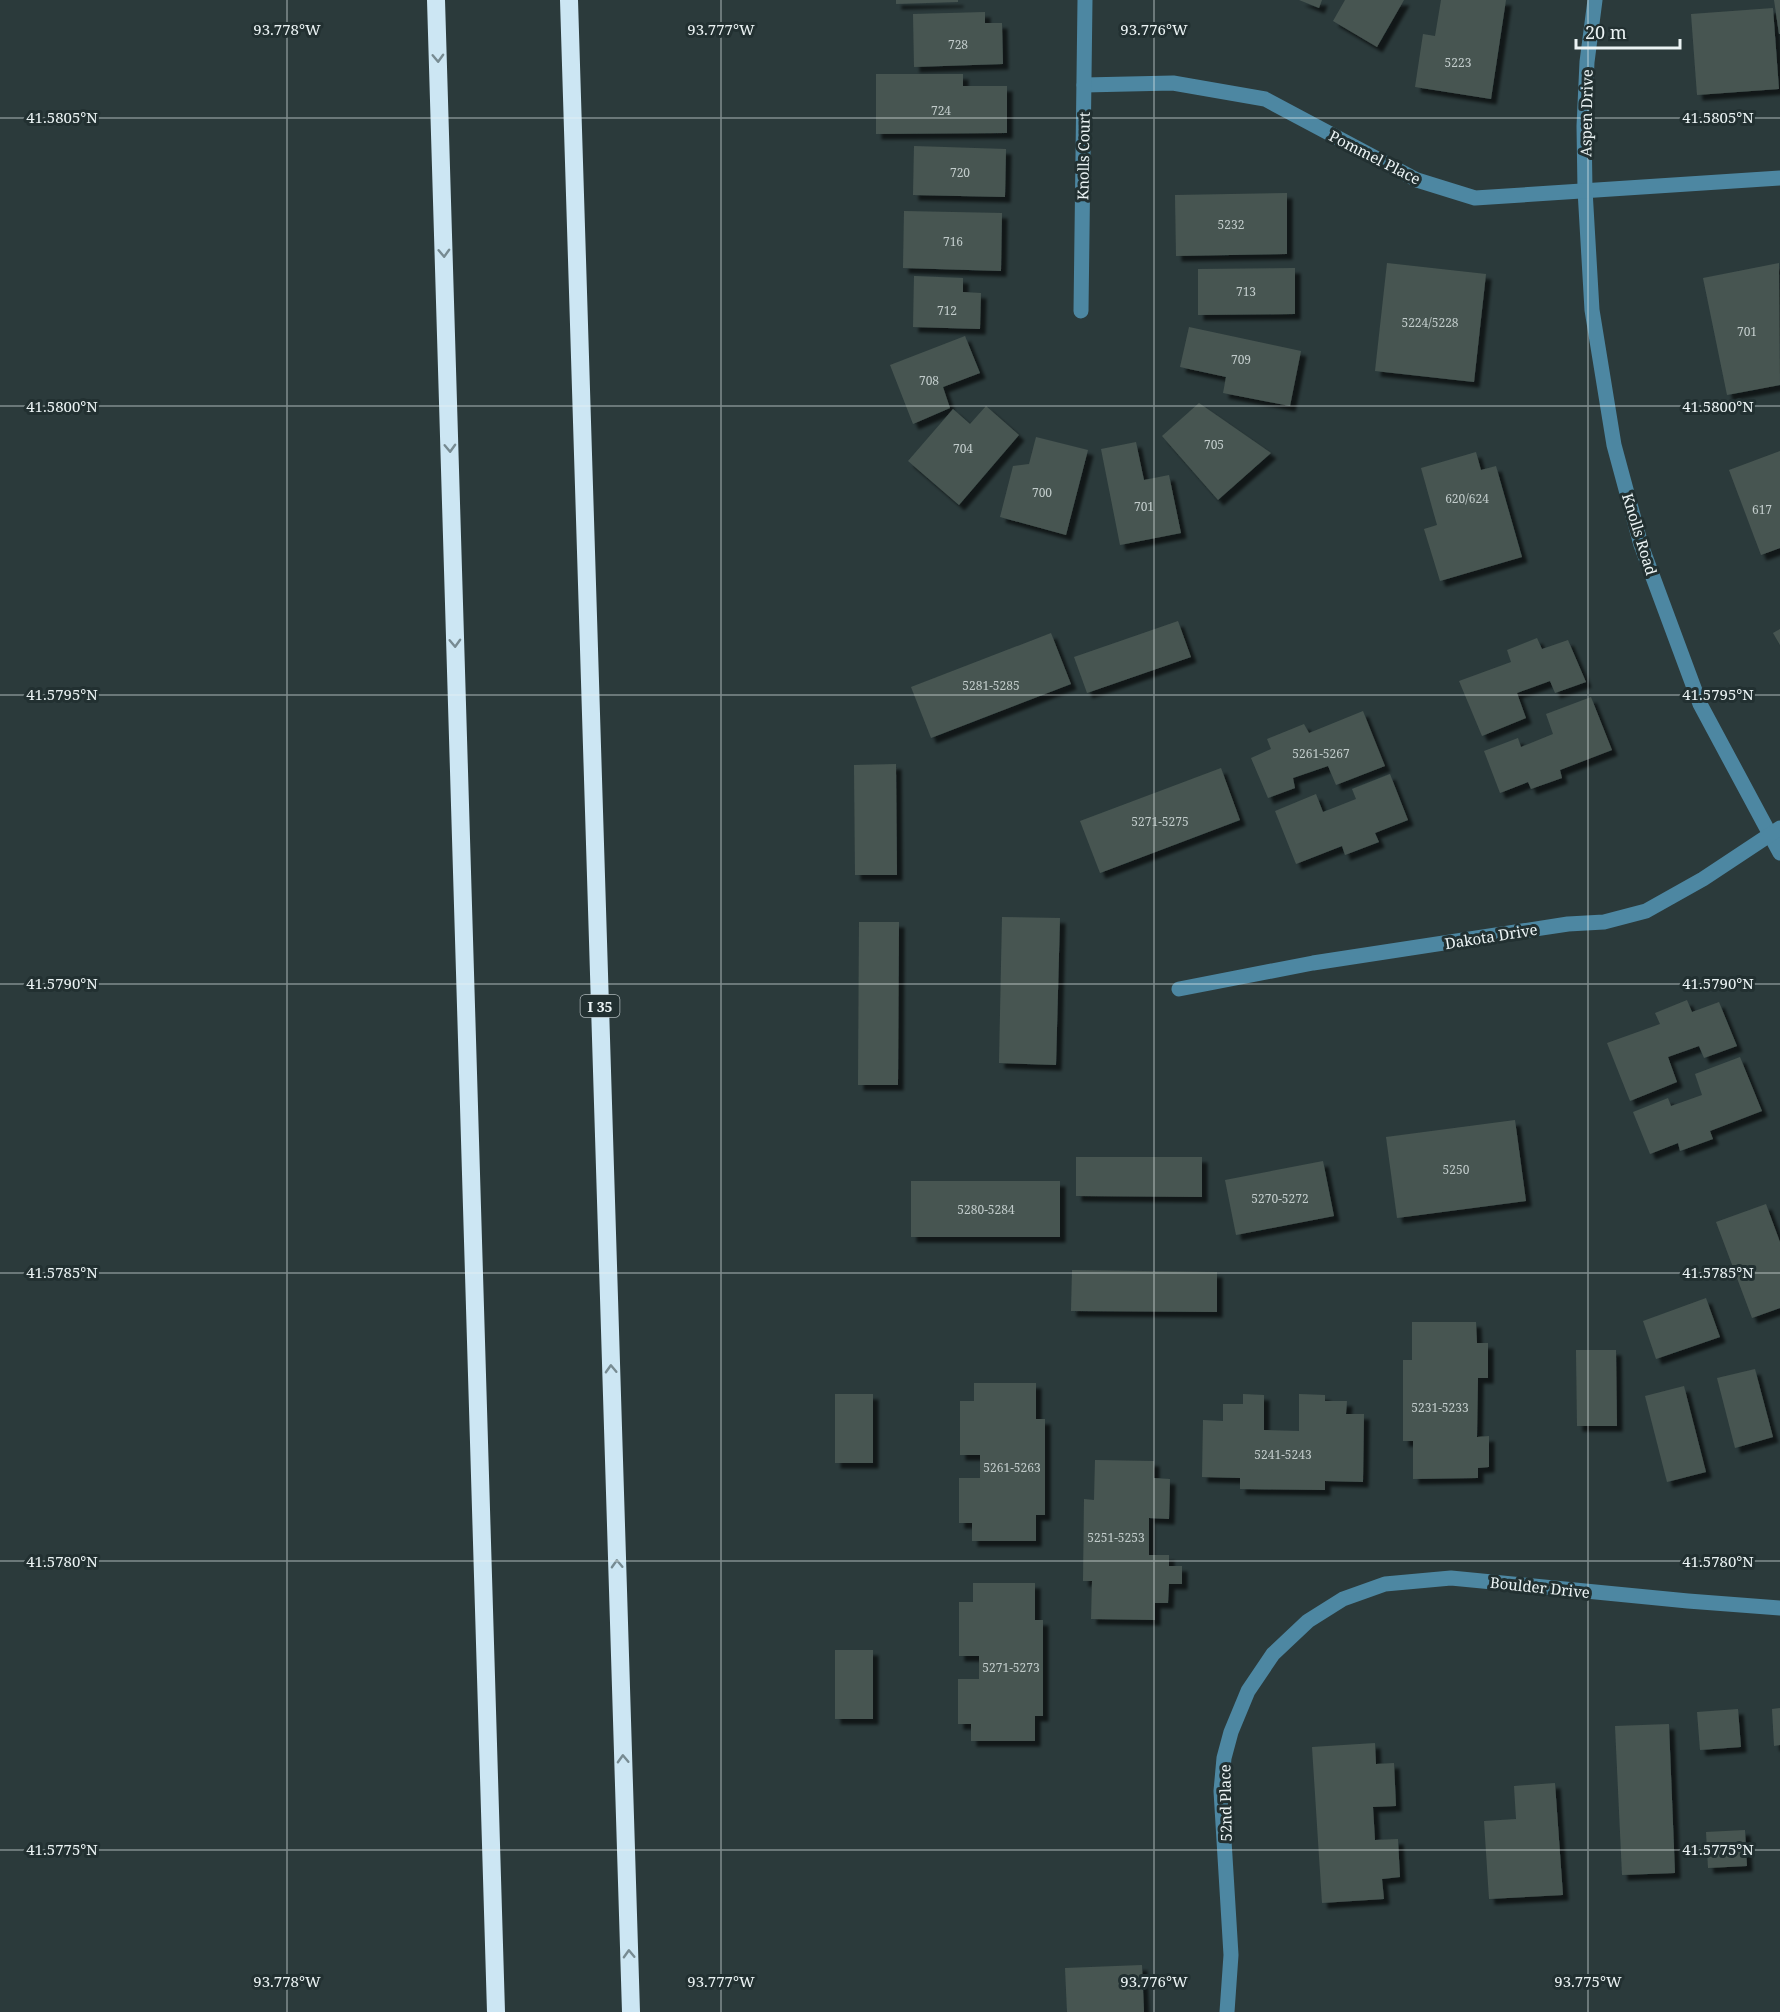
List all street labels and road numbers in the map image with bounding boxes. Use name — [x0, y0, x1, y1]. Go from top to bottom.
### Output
street label: Aspen Drive — [1575, 69, 1597, 157]
street label: Knolls Court — [1072, 112, 1094, 200]
street label: Pommel Place — [1326, 125, 1424, 189]
street label: Knolls Road — [1618, 490, 1662, 578]
street label: Dakota Drive — [1443, 919, 1539, 953]
road number: I 35 — [580, 995, 620, 1017]
street label: Boulder Drive — [1489, 1572, 1591, 1602]
street label: 52nd Place — [1214, 1764, 1236, 1842]

